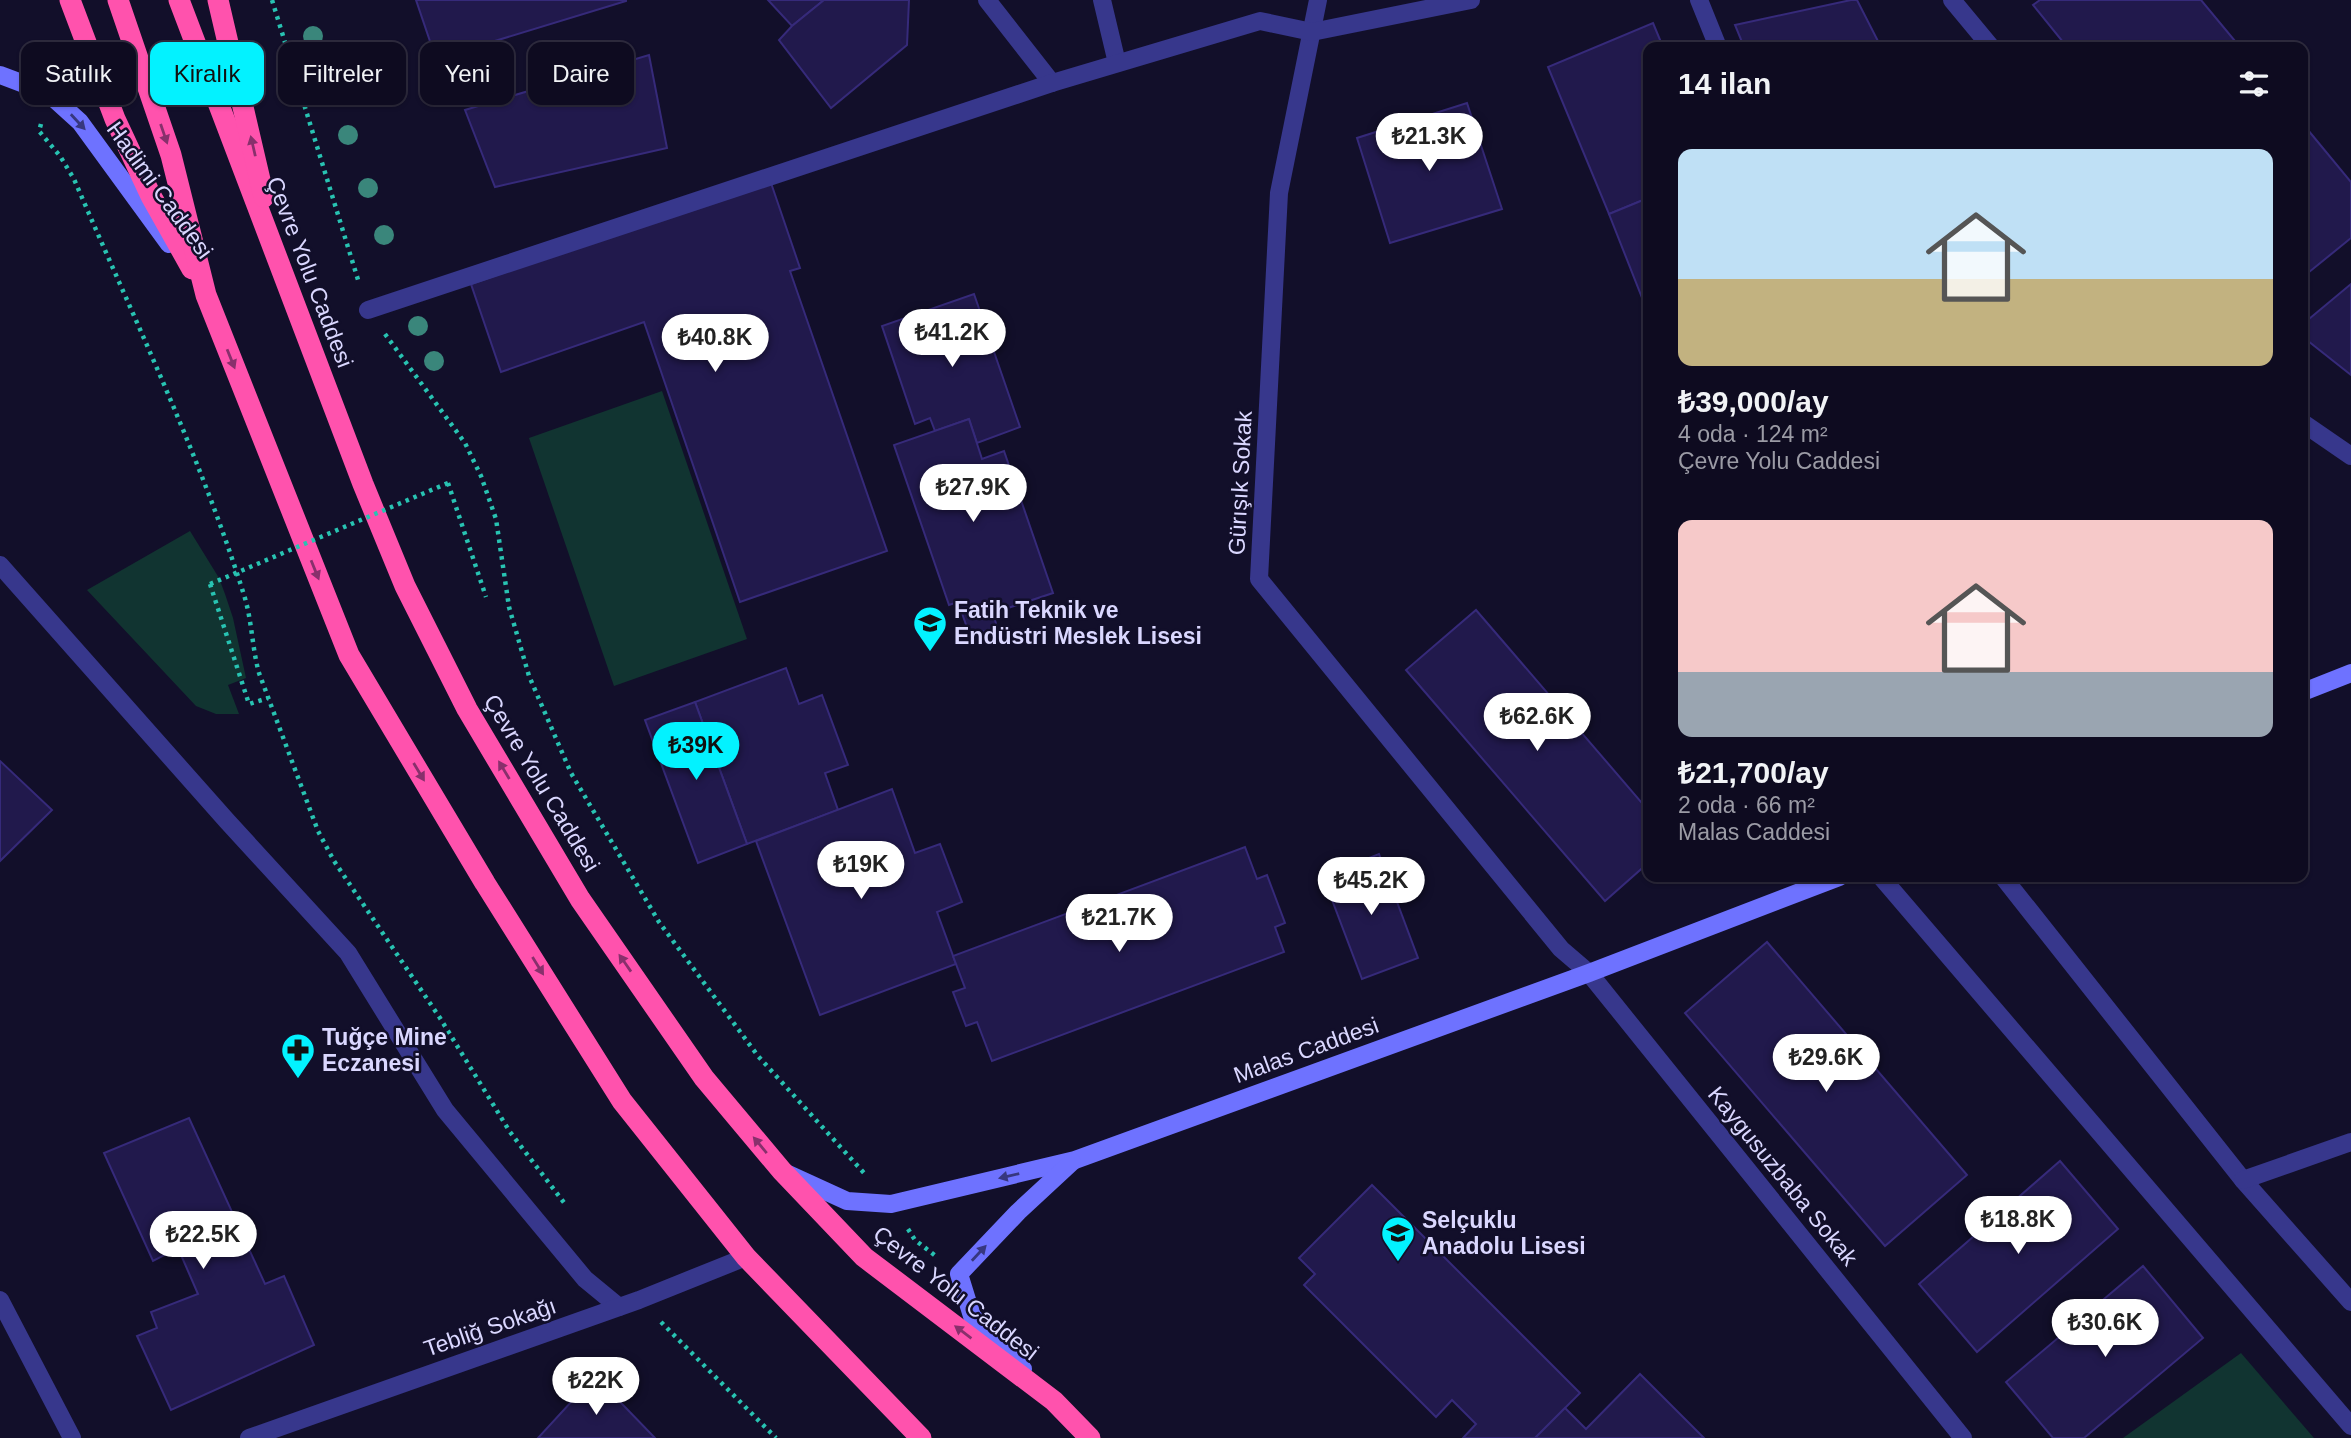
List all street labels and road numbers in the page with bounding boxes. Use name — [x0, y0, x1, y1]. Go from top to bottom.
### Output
street label: Hadimi Caddesi — [102, 117, 218, 263]
street label: Çevre Yolu Caddesi — [262, 173, 358, 371]
street label: Gürışık Sokak — [1223, 410, 1257, 556]
street label: Çevre Yolu Caddesi — [479, 690, 605, 876]
street label: Malas Caddesi — [1230, 1012, 1382, 1088]
street label: Kaygusuzbaba Sokak — [1703, 1081, 1863, 1271]
street label: Çevre Yolu Caddesi — [868, 1221, 1044, 1365]
street label: Tebliğ Sokağı — [420, 1292, 560, 1362]

